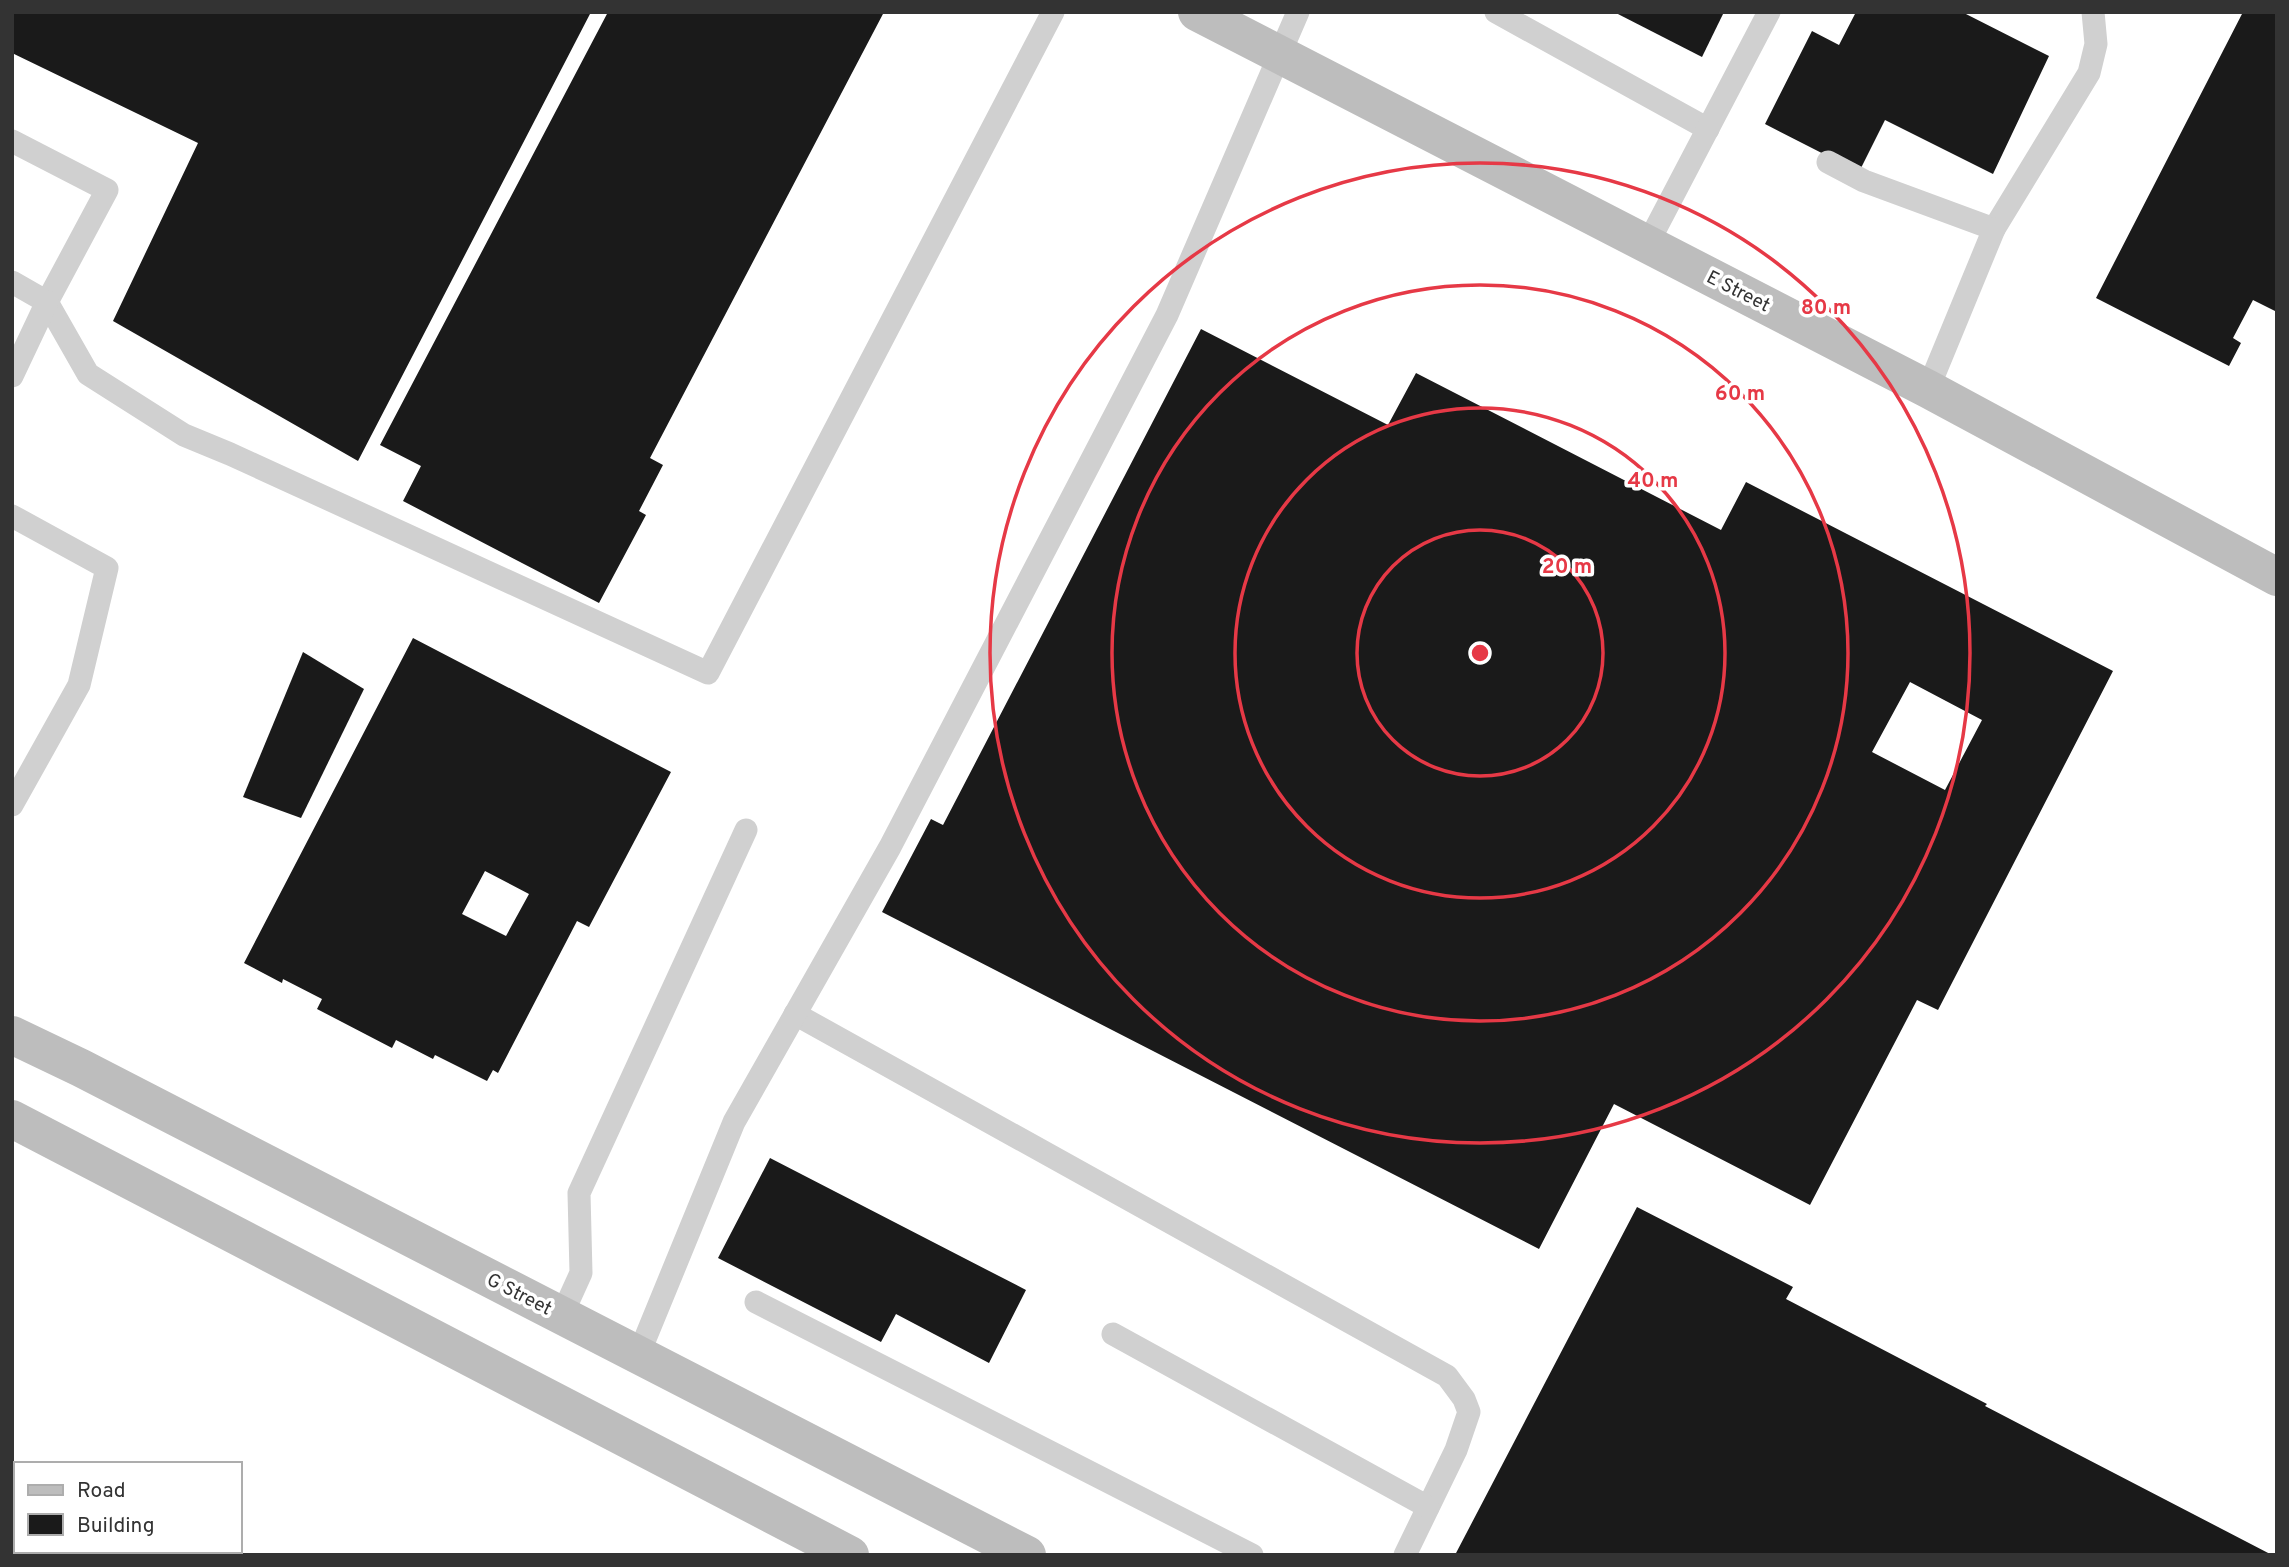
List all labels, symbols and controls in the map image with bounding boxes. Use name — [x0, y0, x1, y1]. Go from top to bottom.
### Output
street label: E Street — [1702, 266, 1774, 318]
text: 80 m — [1801, 295, 1851, 322]
text: 60 m — [1715, 381, 1765, 408]
text: 40 m — [1628, 468, 1678, 495]
text: 20 m — [1542, 554, 1592, 581]
centre of rings — [1468, 641, 1492, 665]
street label: G Street — [482, 1268, 556, 1322]
legend — [14, 1462, 242, 1553]
text: Road — [77, 1478, 126, 1505]
text: Building — [77, 1513, 155, 1540]

